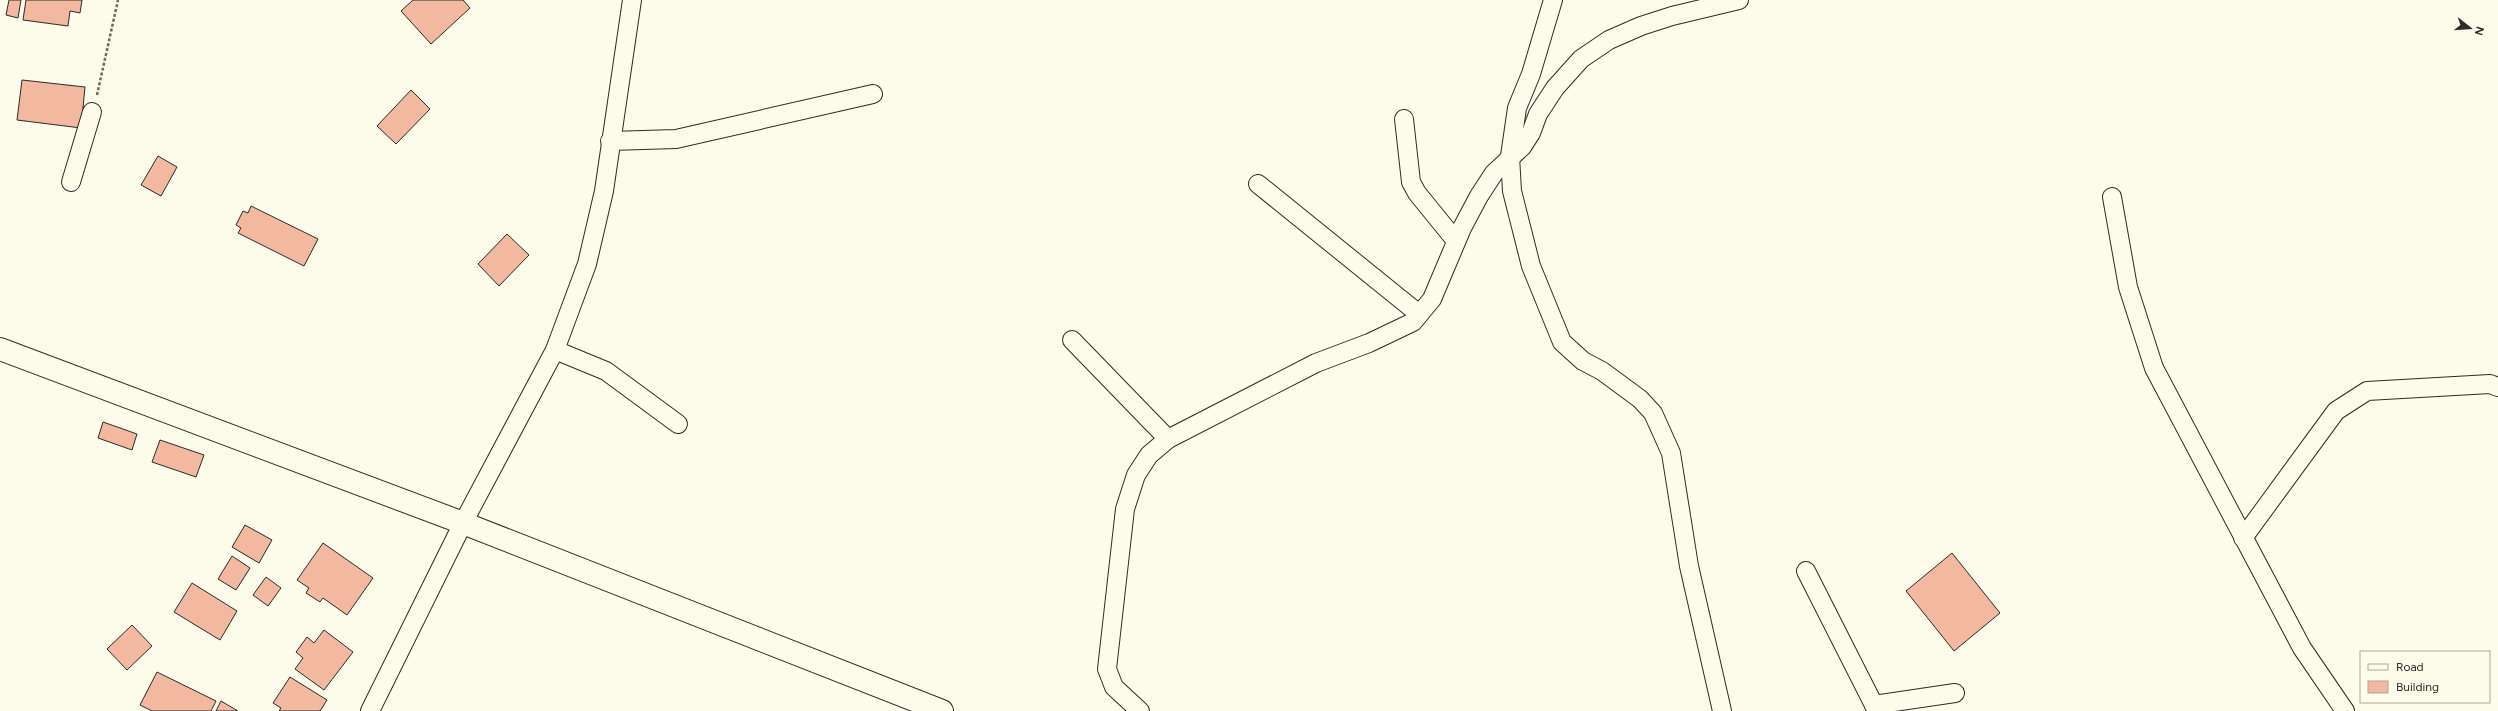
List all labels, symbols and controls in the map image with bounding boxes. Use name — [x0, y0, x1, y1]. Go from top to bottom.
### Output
north arrow — [2450, 8, 2490, 48]
text: N — [2472, 25, 2487, 37]
legend — [2360, 651, 2490, 703]
text: Road — [2396, 660, 2424, 674]
text: Building — [2396, 680, 2439, 694]

